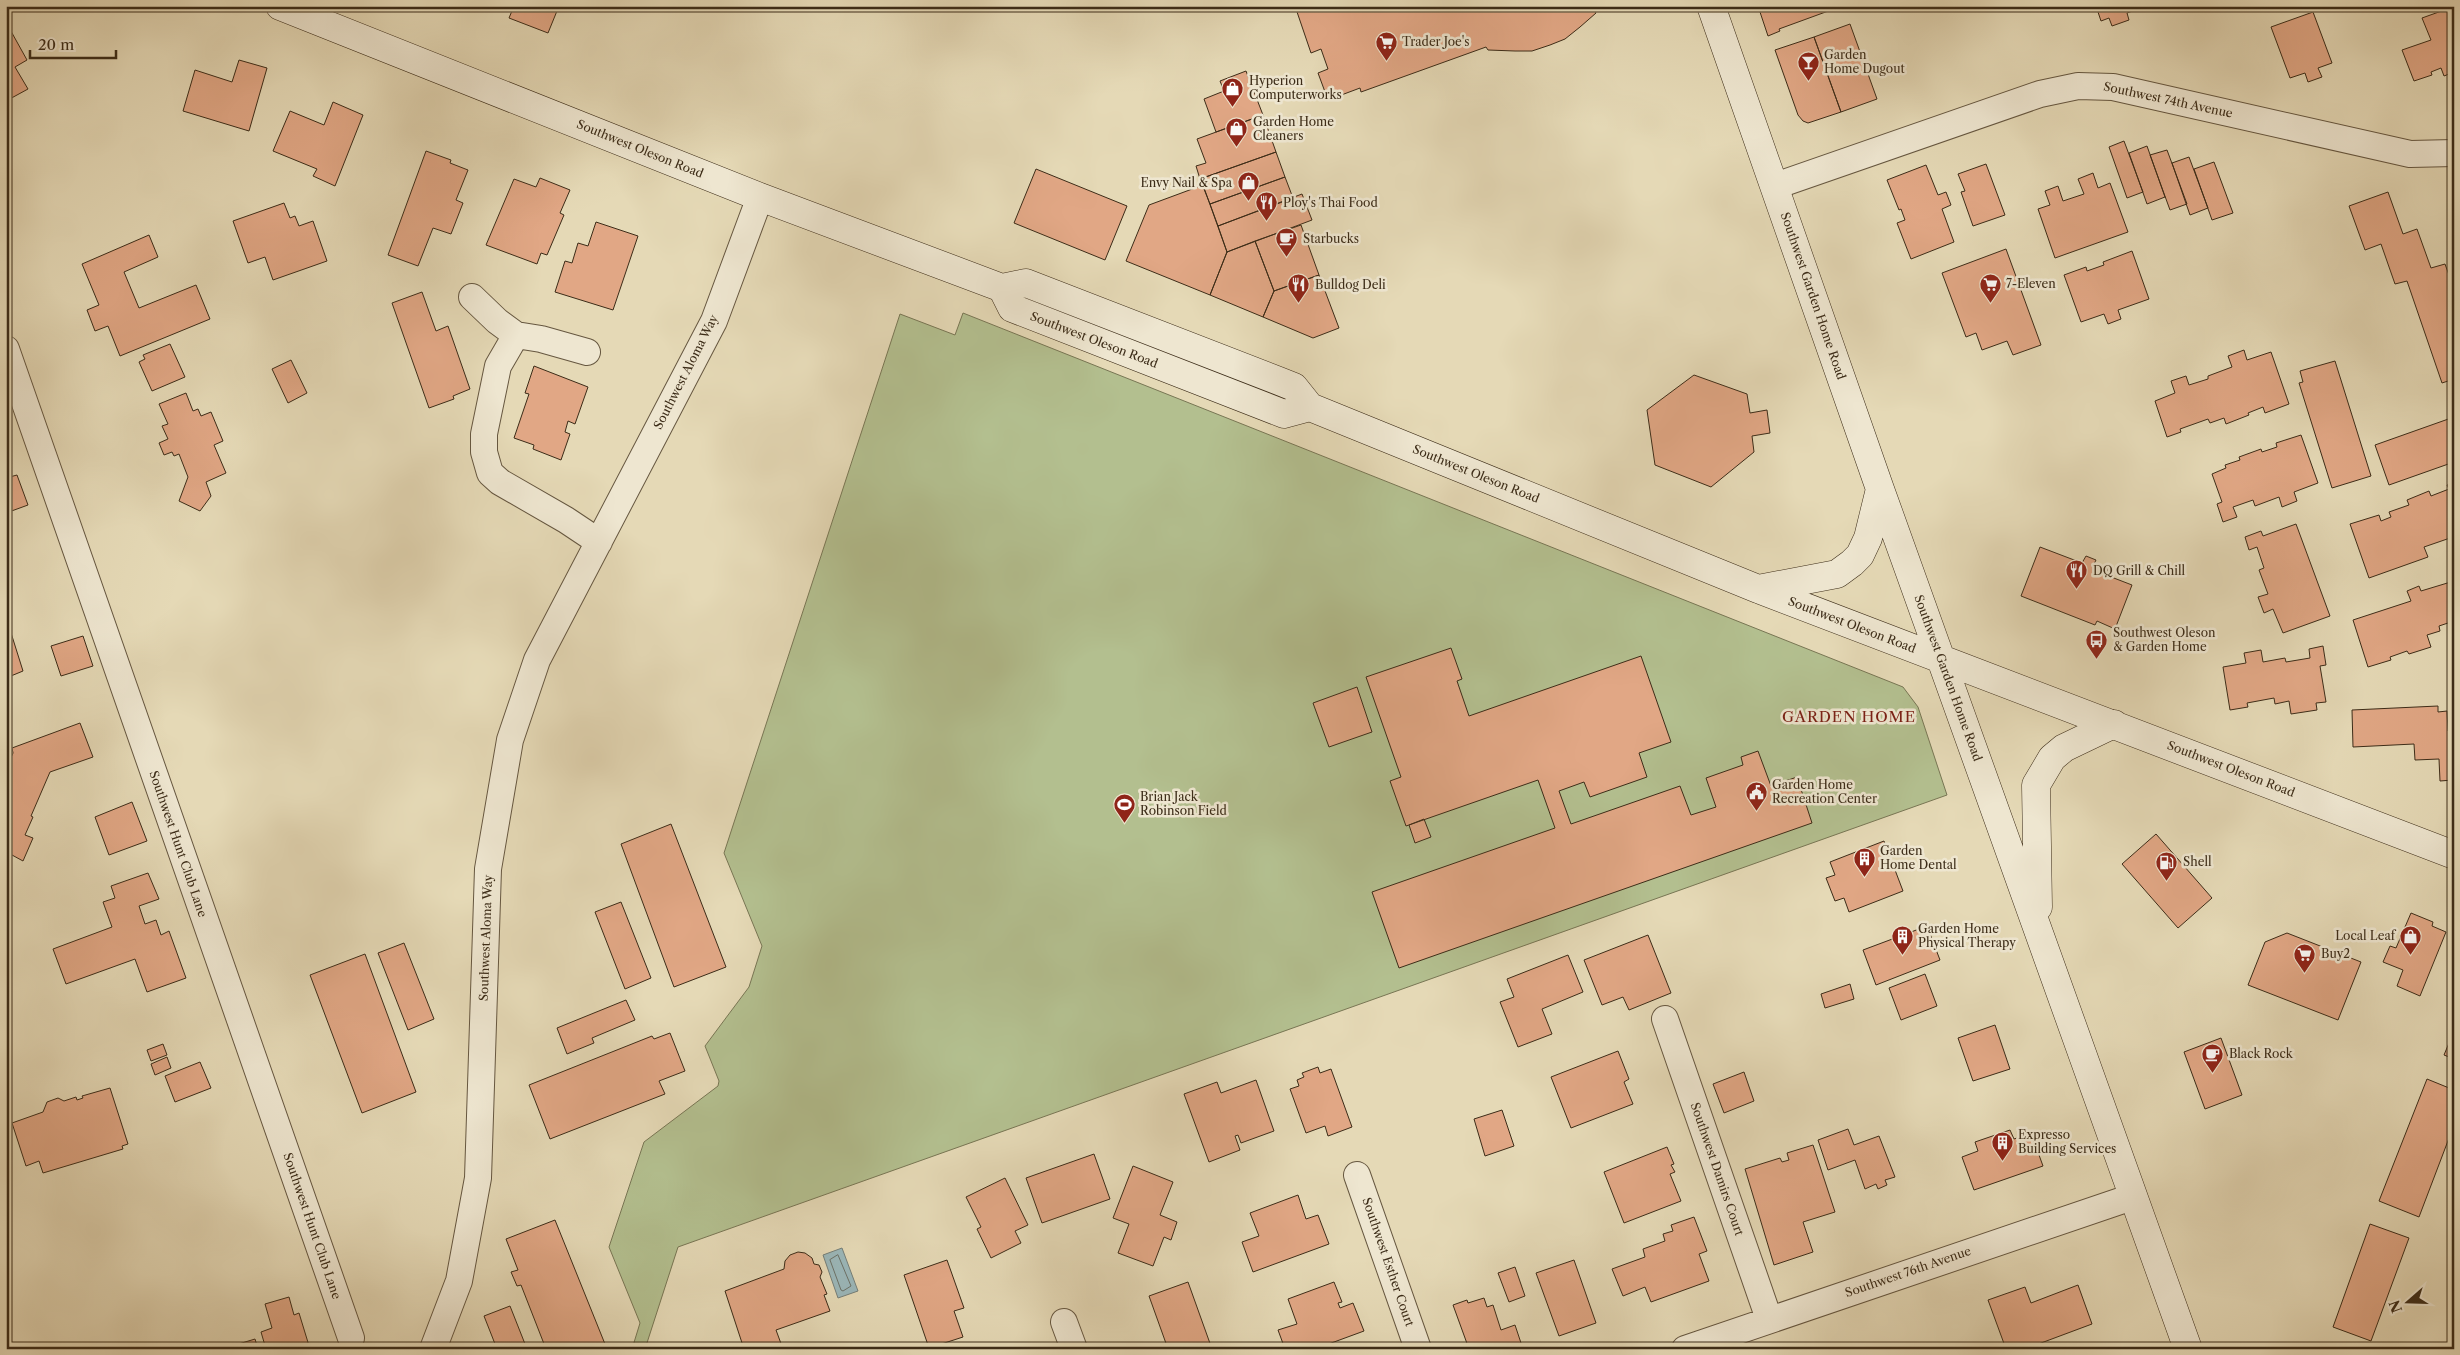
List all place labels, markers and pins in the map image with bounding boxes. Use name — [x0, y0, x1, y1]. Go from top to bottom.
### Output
supermarket icon: Trader Joe's — [1374, 30, 1398, 61]
place label: Trader Joe's — [1402, 34, 1469, 49]
place label: Garden Home Dugout — [1824, 47, 1906, 76]
bar icon: Garden Home Dugout — [1796, 50, 1820, 81]
place label: Hyperion Computerworks — [1249, 73, 1342, 102]
shop icon: Hyperion Computerworks — [1221, 76, 1245, 107]
place label: Garden Home Cleaners — [1253, 114, 1334, 143]
shop icon: Garden Home Cleaners — [1225, 117, 1249, 148]
shop icon: Envy Nail & Spa — [1236, 171, 1260, 202]
place label: Envy Nail & Spa — [1140, 175, 1233, 190]
restaurant icon: Ploy's Thai Food — [1255, 191, 1279, 222]
place label: Ploy's Thai Food — [1283, 195, 1378, 210]
cafe icon: Starbucks — [1275, 227, 1299, 258]
place label: Starbucks — [1303, 231, 1359, 246]
supermarket icon: 7-Eleven — [1978, 272, 2002, 303]
restaurant icon: Bulldog Deli — [1287, 273, 1311, 304]
place label: 7-Eleven — [2006, 276, 2056, 291]
place label: Bulldog Deli — [1315, 277, 1386, 292]
restaurant icon: DQ Grill & Chill — [2065, 559, 2089, 590]
place label: DQ Grill & Chill — [2093, 563, 2185, 578]
place label: Southwest Oleson & Garden Home — [2113, 625, 2216, 654]
bus stop icon: Southwest Oleson & Garden Home — [2085, 628, 2109, 659]
place label: Garden Home Recreation Center — [1772, 777, 1877, 806]
public building icon: Garden Home Recreation Center — [1744, 780, 1768, 811]
place label: Brian Jack Robinson Field — [1140, 789, 1227, 818]
sports icon: Brian Jack Robinson Field — [1112, 792, 1136, 823]
place label: Garden Home Dental — [1880, 843, 1957, 872]
building icon: Garden Home Dental — [1852, 846, 1876, 877]
fuel station icon: Shell — [2155, 850, 2179, 881]
place label: Shell — [2183, 854, 2212, 869]
place label: Garden Home Physical Therapy — [1918, 921, 2016, 950]
building icon: Garden Home Physical Therapy — [1890, 924, 1914, 955]
shop icon: Local Leaf — [2399, 924, 2423, 955]
place label: Local Leaf — [2335, 928, 2397, 943]
supermarket icon: Buy2 — [2293, 942, 2317, 973]
place label: Buy2 — [2321, 946, 2350, 961]
cafe icon: Black Rock — [2201, 1042, 2225, 1073]
place label: Black Rock — [2229, 1046, 2294, 1061]
place label: Expresso Building Services — [2018, 1127, 2116, 1156]
building icon: Expresso Building Services — [1990, 1130, 2014, 1161]

